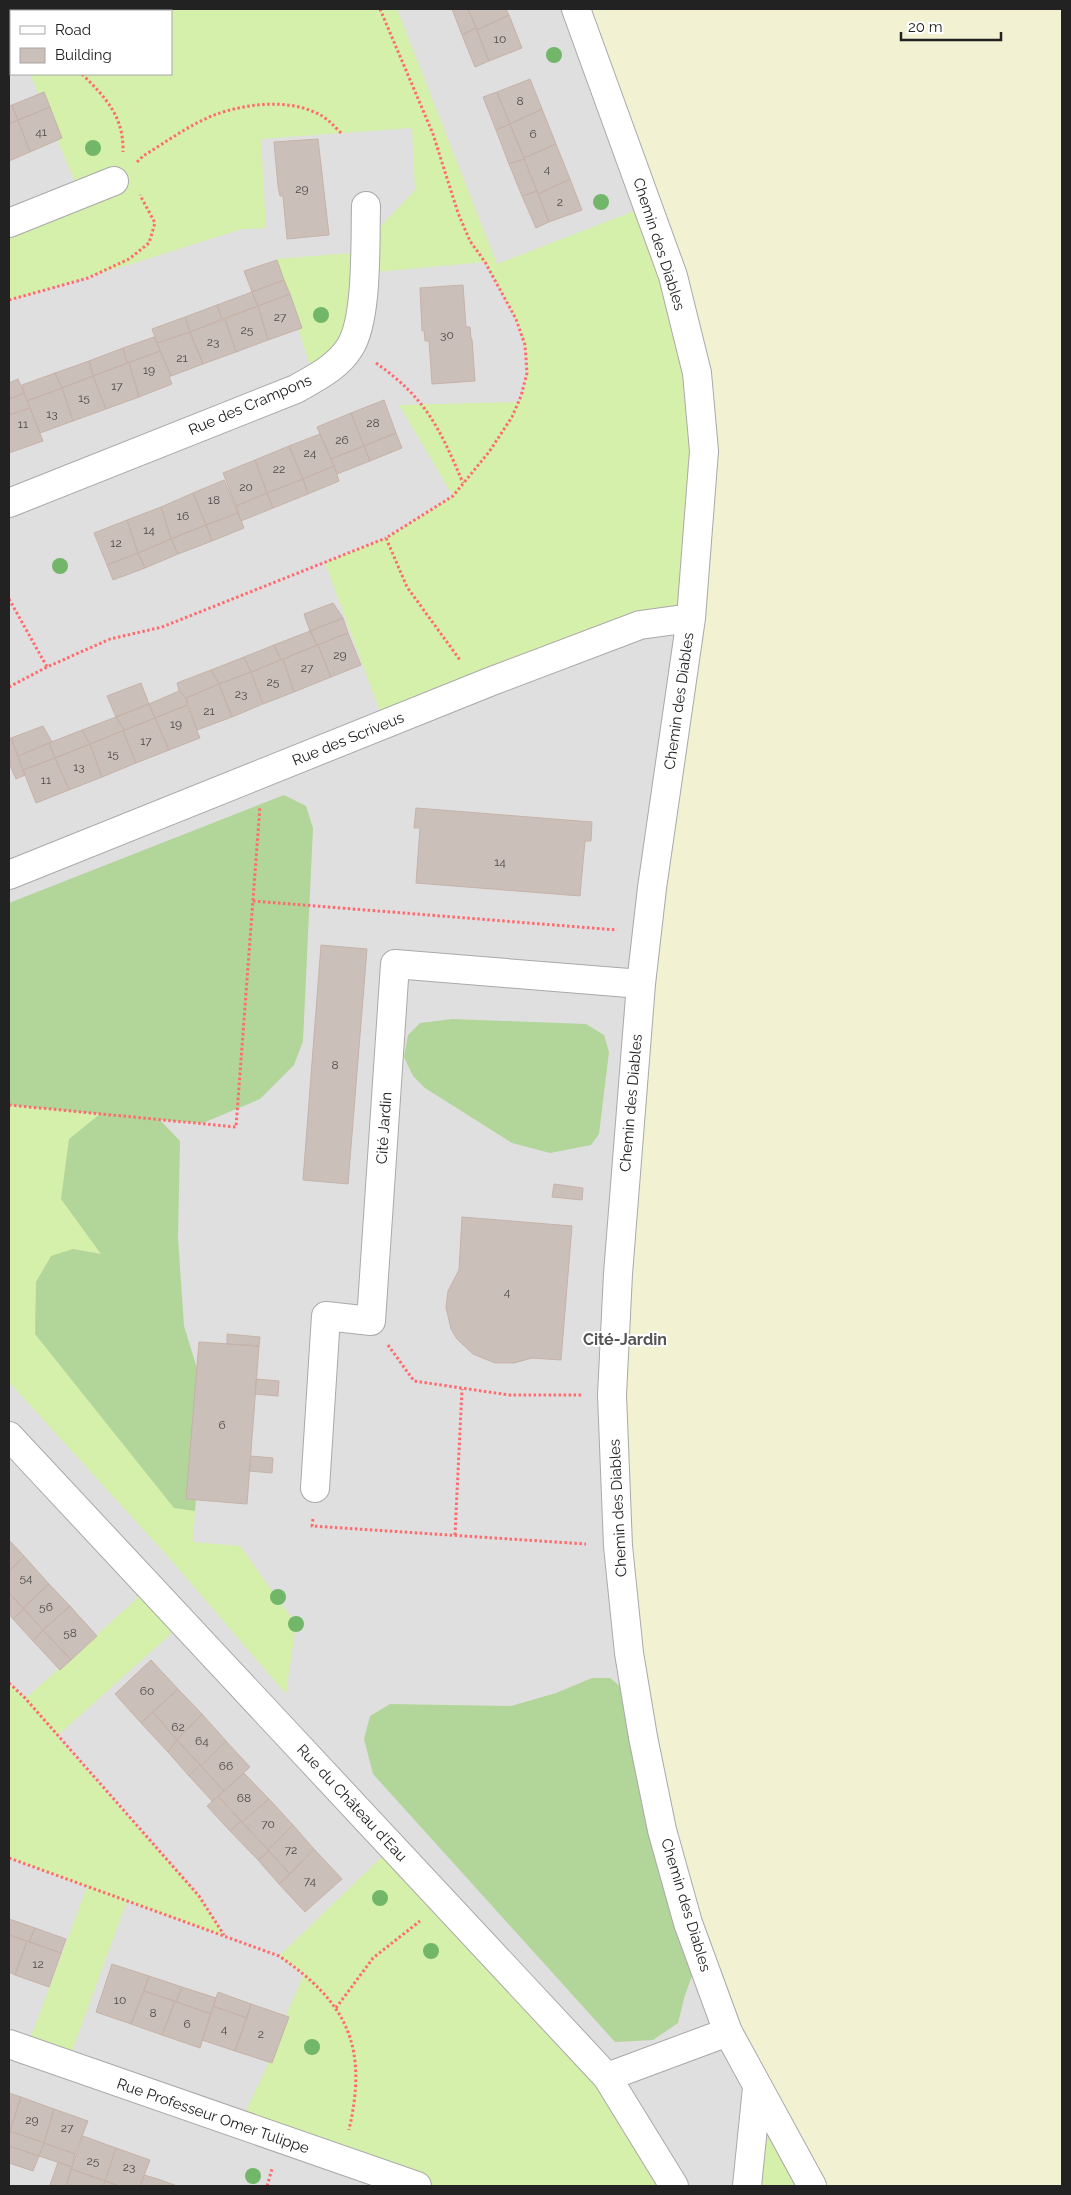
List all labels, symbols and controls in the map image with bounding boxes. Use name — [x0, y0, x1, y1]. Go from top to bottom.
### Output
legend — [10, 10, 172, 75]
scale bar — [901, 10, 1001, 42]
text: 20 m — [908, 18, 943, 36]
text: Road — [55, 21, 91, 39]
house number: 10 — [494, 32, 506, 46]
text: Building — [55, 46, 112, 64]
house number: 8 — [516, 94, 524, 108]
house number: 41 — [35, 125, 47, 139]
house number: 6 — [529, 127, 537, 141]
house number: 4 — [544, 162, 551, 176]
street label: Chemin des Diables — [629, 175, 689, 313]
house number: 29 — [295, 182, 309, 196]
house number: 2 — [557, 195, 563, 209]
house number: 27 — [274, 310, 287, 324]
house number: 25 — [241, 323, 254, 337]
house number: 30 — [440, 328, 454, 342]
house number: 23 — [207, 335, 219, 349]
house number: 21 — [176, 351, 188, 365]
house number: 19 — [143, 363, 155, 377]
street label: Rue des Crampons — [186, 371, 314, 439]
house number: 17 — [111, 379, 123, 393]
house number: 15 — [78, 391, 90, 405]
house number: 13 — [46, 407, 58, 421]
house number: 28 — [366, 416, 380, 430]
house number: 11 — [18, 417, 28, 431]
house number: 26 — [335, 433, 349, 447]
house number: 24 — [304, 446, 317, 460]
house number: 22 — [273, 462, 285, 476]
house number: 20 — [239, 480, 253, 494]
house number: 18 — [208, 493, 220, 507]
house number: 16 — [177, 509, 189, 523]
house number: 14 — [143, 523, 155, 537]
house number: 12 — [110, 536, 122, 550]
street label: Chemin des Diables — [660, 631, 698, 771]
house number: 29 — [333, 648, 347, 662]
house number: 27 — [301, 661, 314, 675]
house number: 25 — [267, 675, 280, 689]
house number: 23 — [235, 687, 247, 701]
house number: 21 — [203, 704, 215, 718]
street label: Rue des Scriveus — [289, 708, 407, 770]
house number: 19 — [170, 717, 182, 731]
house number: 17 — [140, 734, 152, 748]
house number: 15 — [107, 747, 119, 761]
house number: 13 — [73, 760, 85, 774]
house number: 11 — [41, 773, 51, 787]
house number: 14 — [494, 855, 506, 869]
street label: Chemin des Diables — [616, 1033, 646, 1173]
house number: 8 — [331, 1058, 339, 1072]
street label: Cité Jardin — [372, 1091, 396, 1165]
house number: 4 — [504, 1285, 511, 1299]
district label: Cité-Jardin — [583, 1330, 667, 1349]
house number: 6 — [218, 1418, 226, 1432]
street label: Chemin des Diables — [605, 1439, 631, 1577]
house number: 54 — [19, 1571, 33, 1585]
house number: 56 — [39, 1600, 53, 1614]
house number: 58 — [63, 1626, 77, 1640]
house number: 60 — [140, 1684, 154, 1698]
house number: 62 — [171, 1720, 185, 1734]
house number: 64 — [195, 1734, 209, 1748]
street label: Rue du Château d'Eau — [293, 1741, 411, 1865]
house number: 66 — [219, 1759, 233, 1773]
house number: 68 — [237, 1791, 251, 1805]
house number: 70 — [261, 1817, 275, 1831]
street label: Chemin des Diables — [657, 1836, 715, 1974]
house number: 72 — [285, 1843, 297, 1857]
house number: 74 — [304, 1874, 317, 1888]
house number: 12 — [32, 1957, 44, 1971]
house number: 10 — [114, 1993, 126, 2007]
house number: 8 — [149, 2006, 157, 2020]
house number: 6 — [183, 2017, 191, 2031]
house number: 4 — [221, 2022, 228, 2036]
house number: 2 — [258, 2027, 264, 2041]
street label: Rue Professeur Omer Tulippe — [114, 2075, 312, 2158]
house number: 29 — [25, 2113, 39, 2127]
house number: 27 — [61, 2121, 74, 2135]
house number: 25 — [87, 2154, 100, 2168]
house number: 23 — [123, 2160, 135, 2174]

